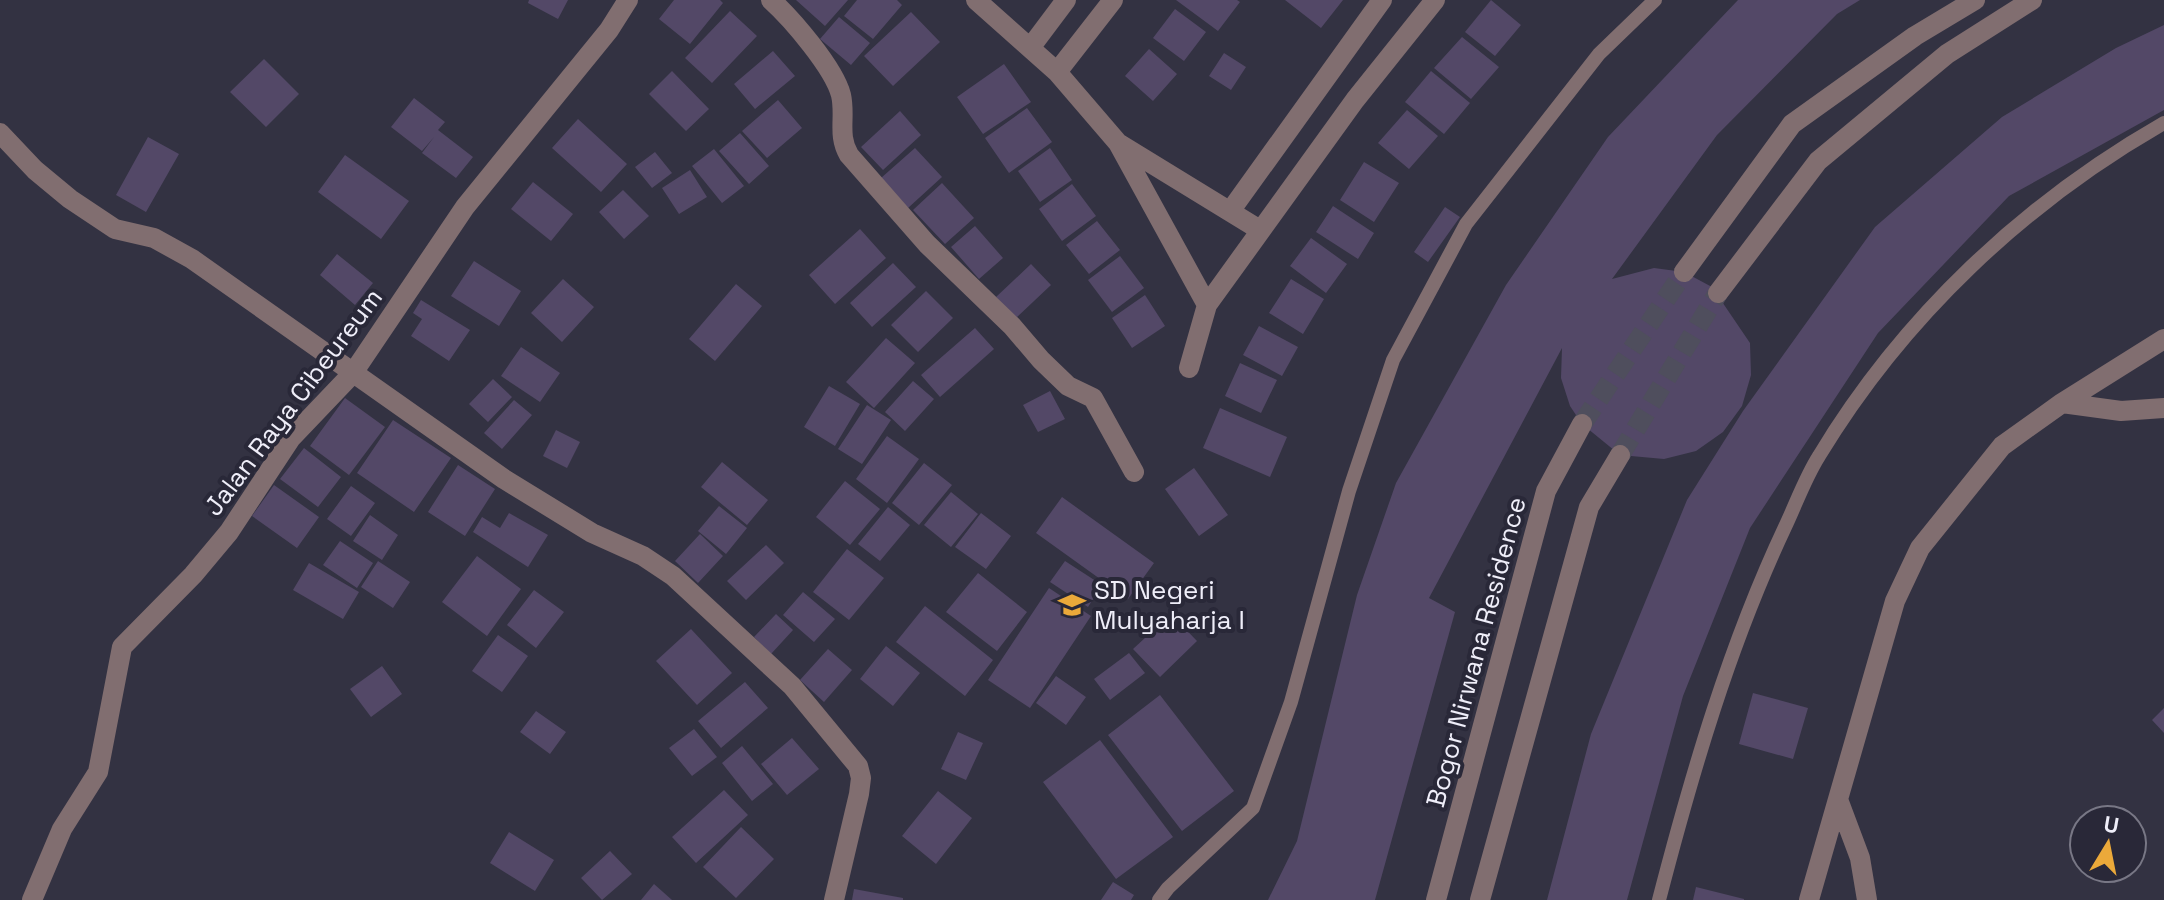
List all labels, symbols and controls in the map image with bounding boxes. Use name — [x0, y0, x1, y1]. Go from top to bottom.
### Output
street label: Jalan Raya Cibeureum — [196, 281, 390, 523]
street label: Bogor Nirwana Residence — [1418, 493, 1534, 811]
place label: SD Negeri Mulyaharja I — [1094, 573, 1245, 637]
school or university icon: SD Negeri Mulyaharja I — [1057, 590, 1087, 620]
north arrow — [2068, 804, 2148, 884]
text: U — [2102, 809, 2121, 839]

